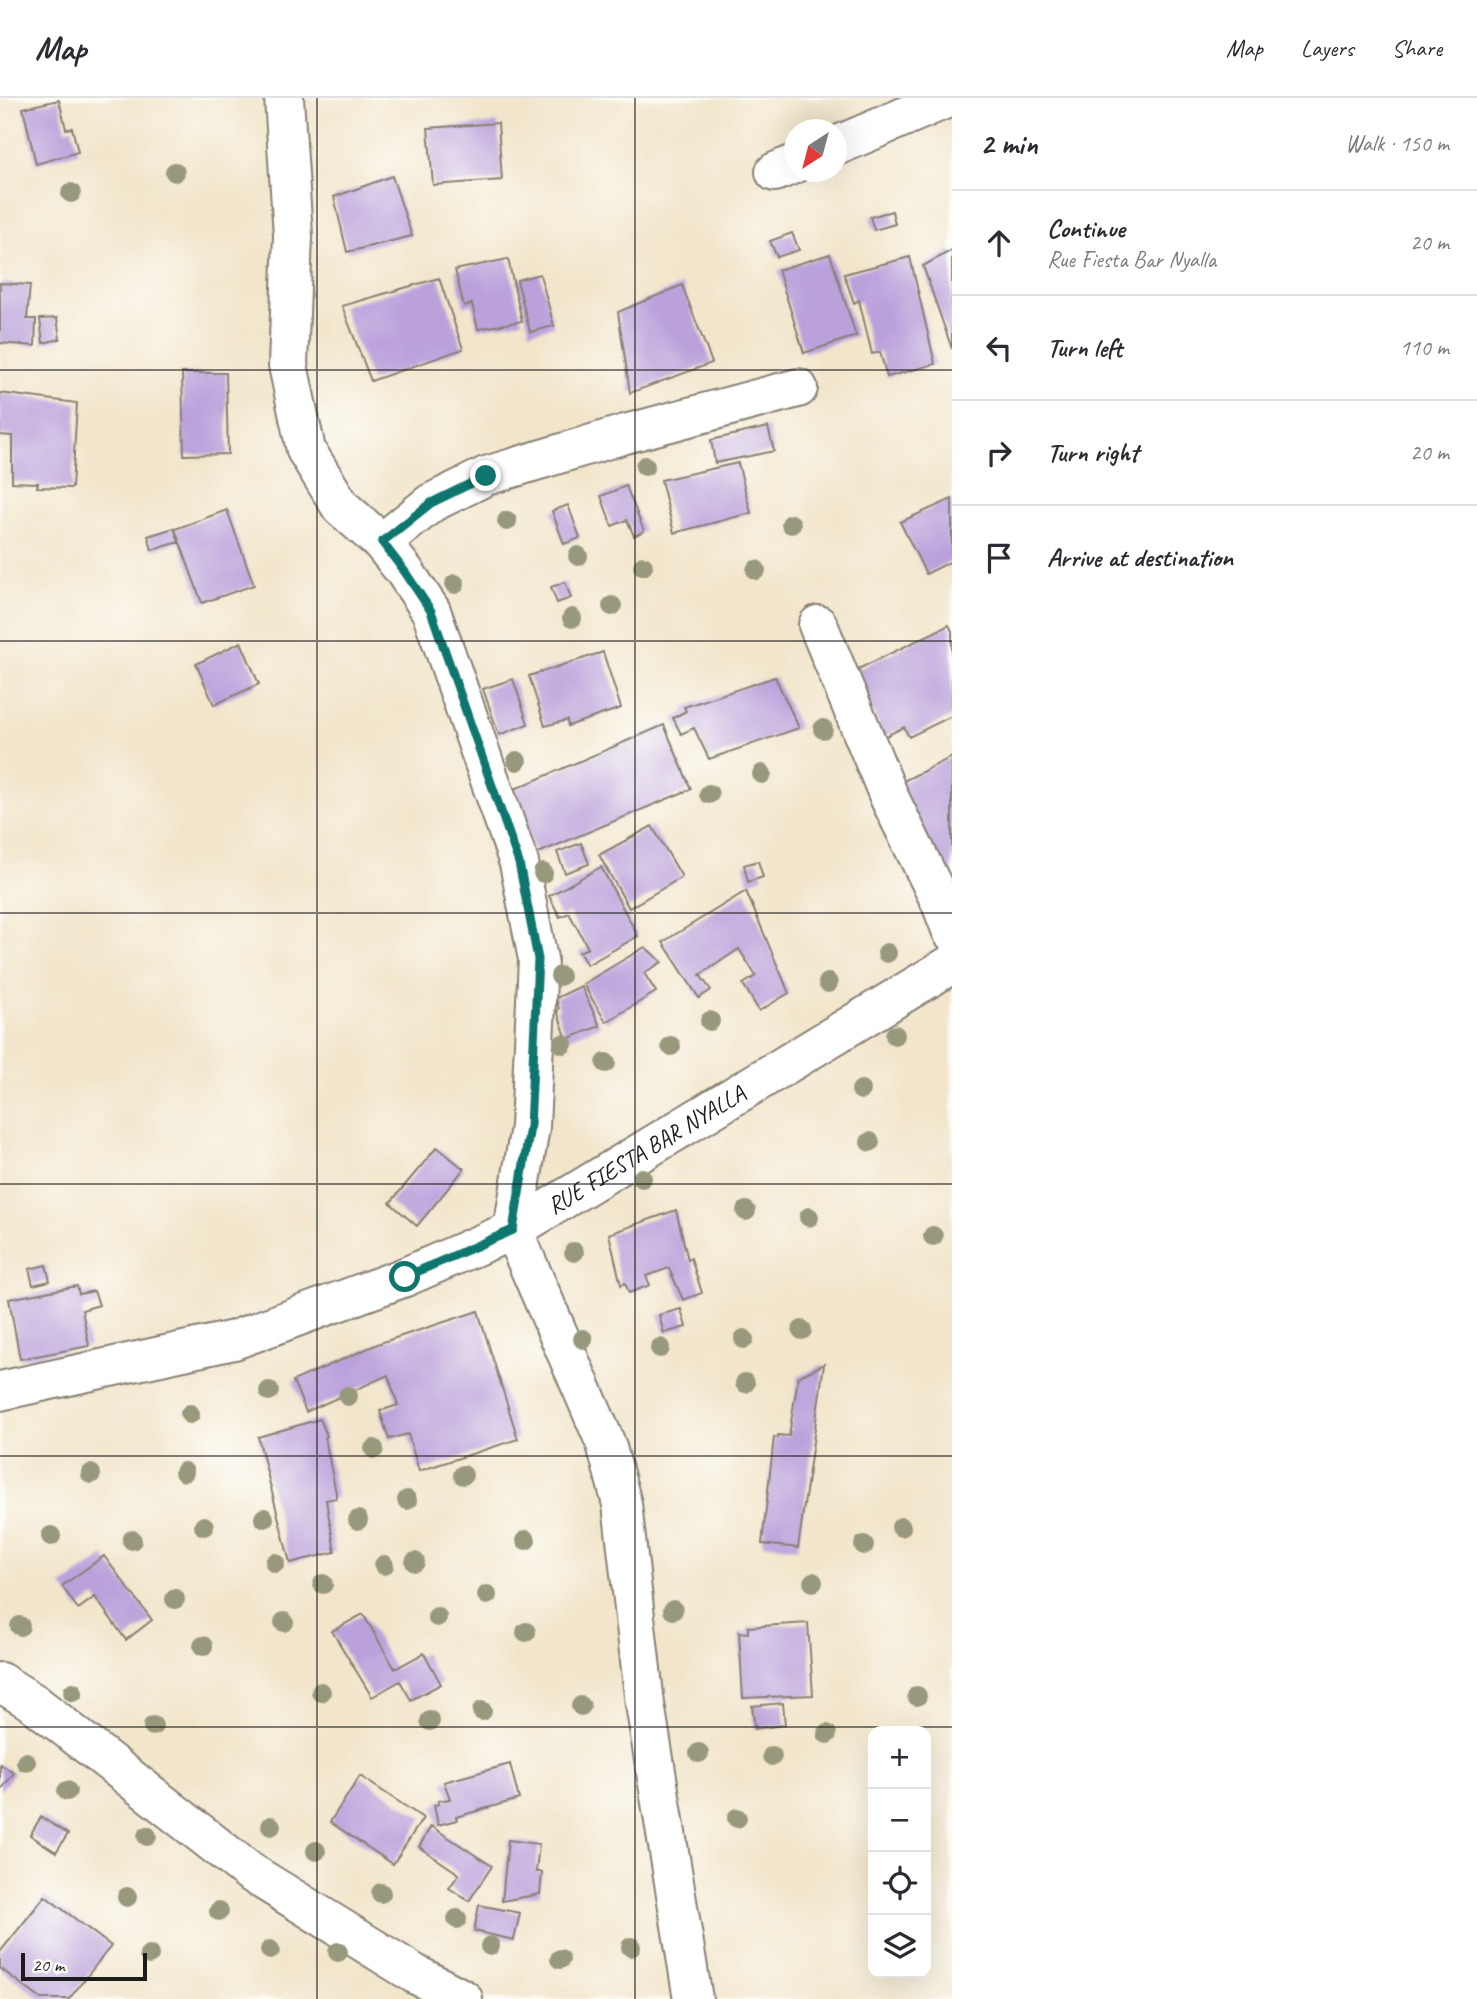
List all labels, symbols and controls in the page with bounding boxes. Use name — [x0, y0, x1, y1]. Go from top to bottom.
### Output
text: Map — [35, 27, 86, 69]
text: Map — [1226, 33, 1263, 63]
text: Layers — [1301, 33, 1354, 63]
text: Share — [1392, 33, 1442, 63]
north arrow — [784, 119, 847, 182]
text: 2 min — [980, 125, 1037, 163]
text: Walk · 150 m — [1345, 129, 1449, 158]
text: Continue — [1047, 212, 1125, 245]
icon: ahead — [980, 224, 1018, 262]
text: 20 m — [1410, 228, 1449, 257]
text: Rue Fiesta Bar Nyalla — [1047, 245, 1216, 274]
icon: left — [980, 329, 1018, 367]
text: Turn left — [1047, 331, 1122, 364]
text: 110 m — [1400, 333, 1449, 362]
icon: right — [980, 434, 1018, 472]
text: Turn right — [1047, 436, 1138, 469]
text: 20 m — [1410, 438, 1449, 467]
route end — [470, 460, 501, 491]
icon: arrive — [980, 539, 1018, 577]
text: Arrive at destination — [1047, 541, 1233, 574]
street label: RUE FIESTA BAR NYALLA — [542, 1078, 751, 1221]
route start — [389, 1261, 420, 1292]
map controls — [868, 1726, 931, 1978]
button: + — [868, 1726, 931, 1789]
button: − — [868, 1789, 931, 1852]
button: locate — [868, 1852, 931, 1915]
button: layers — [868, 1915, 931, 1978]
scale bar — [21, 1950, 147, 1982]
text: 20 m — [32, 1953, 64, 1977]

